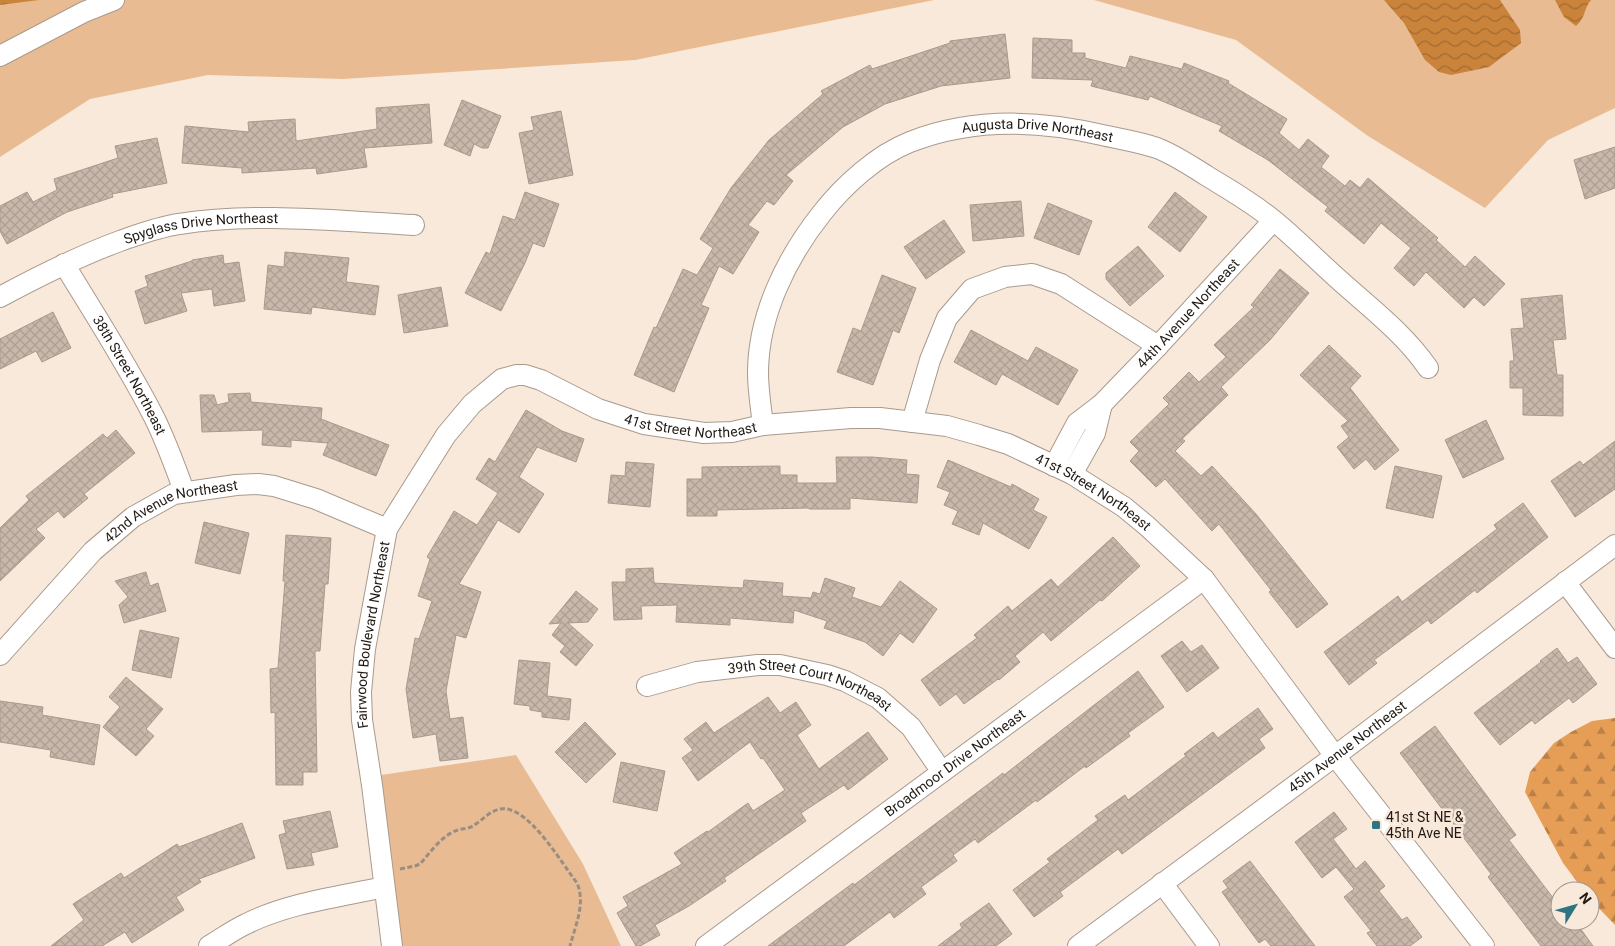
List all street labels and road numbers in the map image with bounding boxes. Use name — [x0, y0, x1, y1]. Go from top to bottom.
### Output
street label: Augusta Drive Northeast — [961, 116, 1115, 145]
street label: Spyglass Drive Northeast — [121, 210, 279, 247]
street label: 44th Avenue Northeast — [1133, 255, 1243, 371]
street label: 38th Street Northeast — [90, 313, 169, 437]
street label: 41st Street Northeast — [622, 410, 758, 441]
street label: 41st Street Northeast — [1033, 450, 1155, 534]
street label: 42nd Avenue Northeast — [101, 477, 239, 546]
street label: Fairwood Boulevard Northeast — [353, 540, 393, 730]
street label: 39th Street Court Northeast — [727, 656, 895, 715]
street label: 45th Avenue Northeast — [1285, 697, 1410, 796]
street label: Broadmoor Drive Northeast — [881, 705, 1028, 820]

